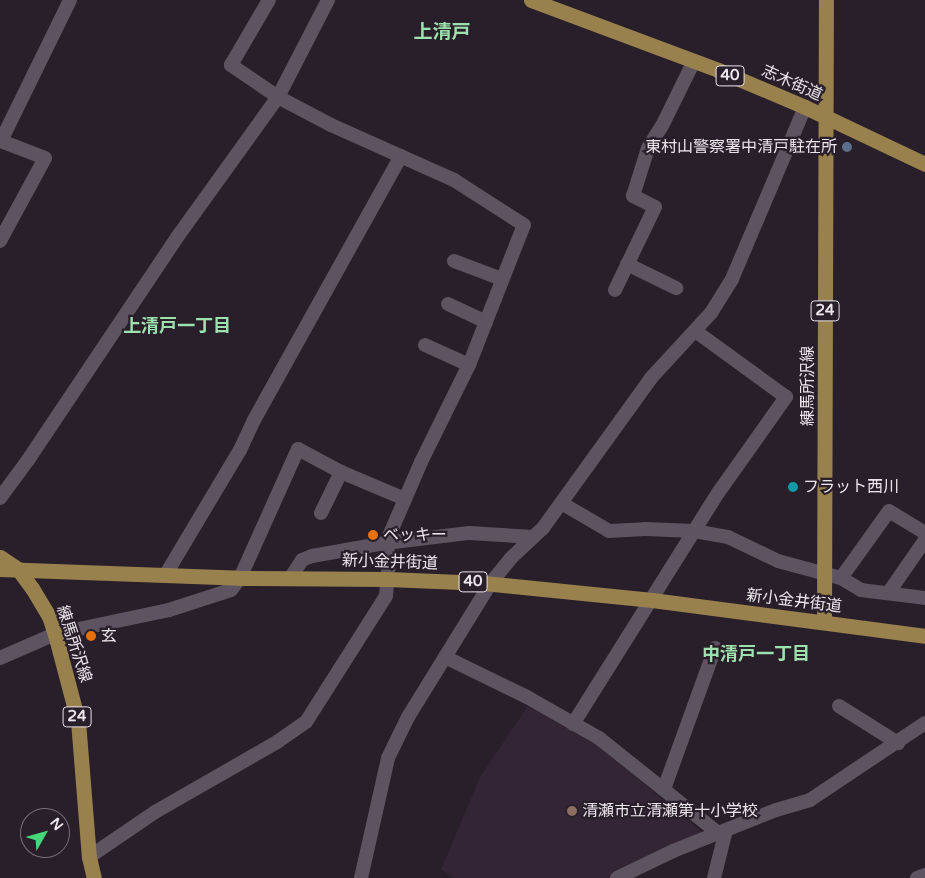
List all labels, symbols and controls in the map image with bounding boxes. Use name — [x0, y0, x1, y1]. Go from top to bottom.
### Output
district label: 上清戸 — [414, 22, 470, 44]
street label: 志木街道 — [759, 61, 825, 105]
road number: 40 — [715, 64, 745, 88]
place label: 東村山警察署中清戸駐在所 — [645, 137, 837, 157]
marker: 東村山警察署中清戸駐在所 — [841, 141, 853, 153]
road number: 24 — [810, 298, 840, 324]
district label: 上清戸一丁目 — [123, 315, 231, 337]
street label: 練馬所沢線 — [798, 346, 818, 426]
place label: フラット西川 — [803, 477, 899, 497]
marker: フラット西川 — [787, 481, 799, 493]
place label: ベッキー — [383, 525, 447, 545]
marker: ベッキー — [367, 529, 379, 541]
street label: 新小金井街道 — [342, 551, 438, 573]
road number: 40 — [458, 570, 488, 594]
street label: 新小金井街道 — [745, 586, 843, 616]
street label: 練馬所沢線 — [53, 603, 95, 685]
place label: 玄 — [101, 626, 117, 646]
marker: 玄 — [85, 630, 97, 642]
district label: 中清戸一丁目 — [702, 643, 810, 665]
road number: 24 — [62, 704, 92, 730]
place label: 清瀬市立清瀬第十小学校 — [582, 801, 758, 821]
marker: 清瀬市立清瀬第十小学校 — [566, 805, 578, 817]
north arrow — [20, 808, 70, 858]
text: N — [46, 814, 67, 834]

